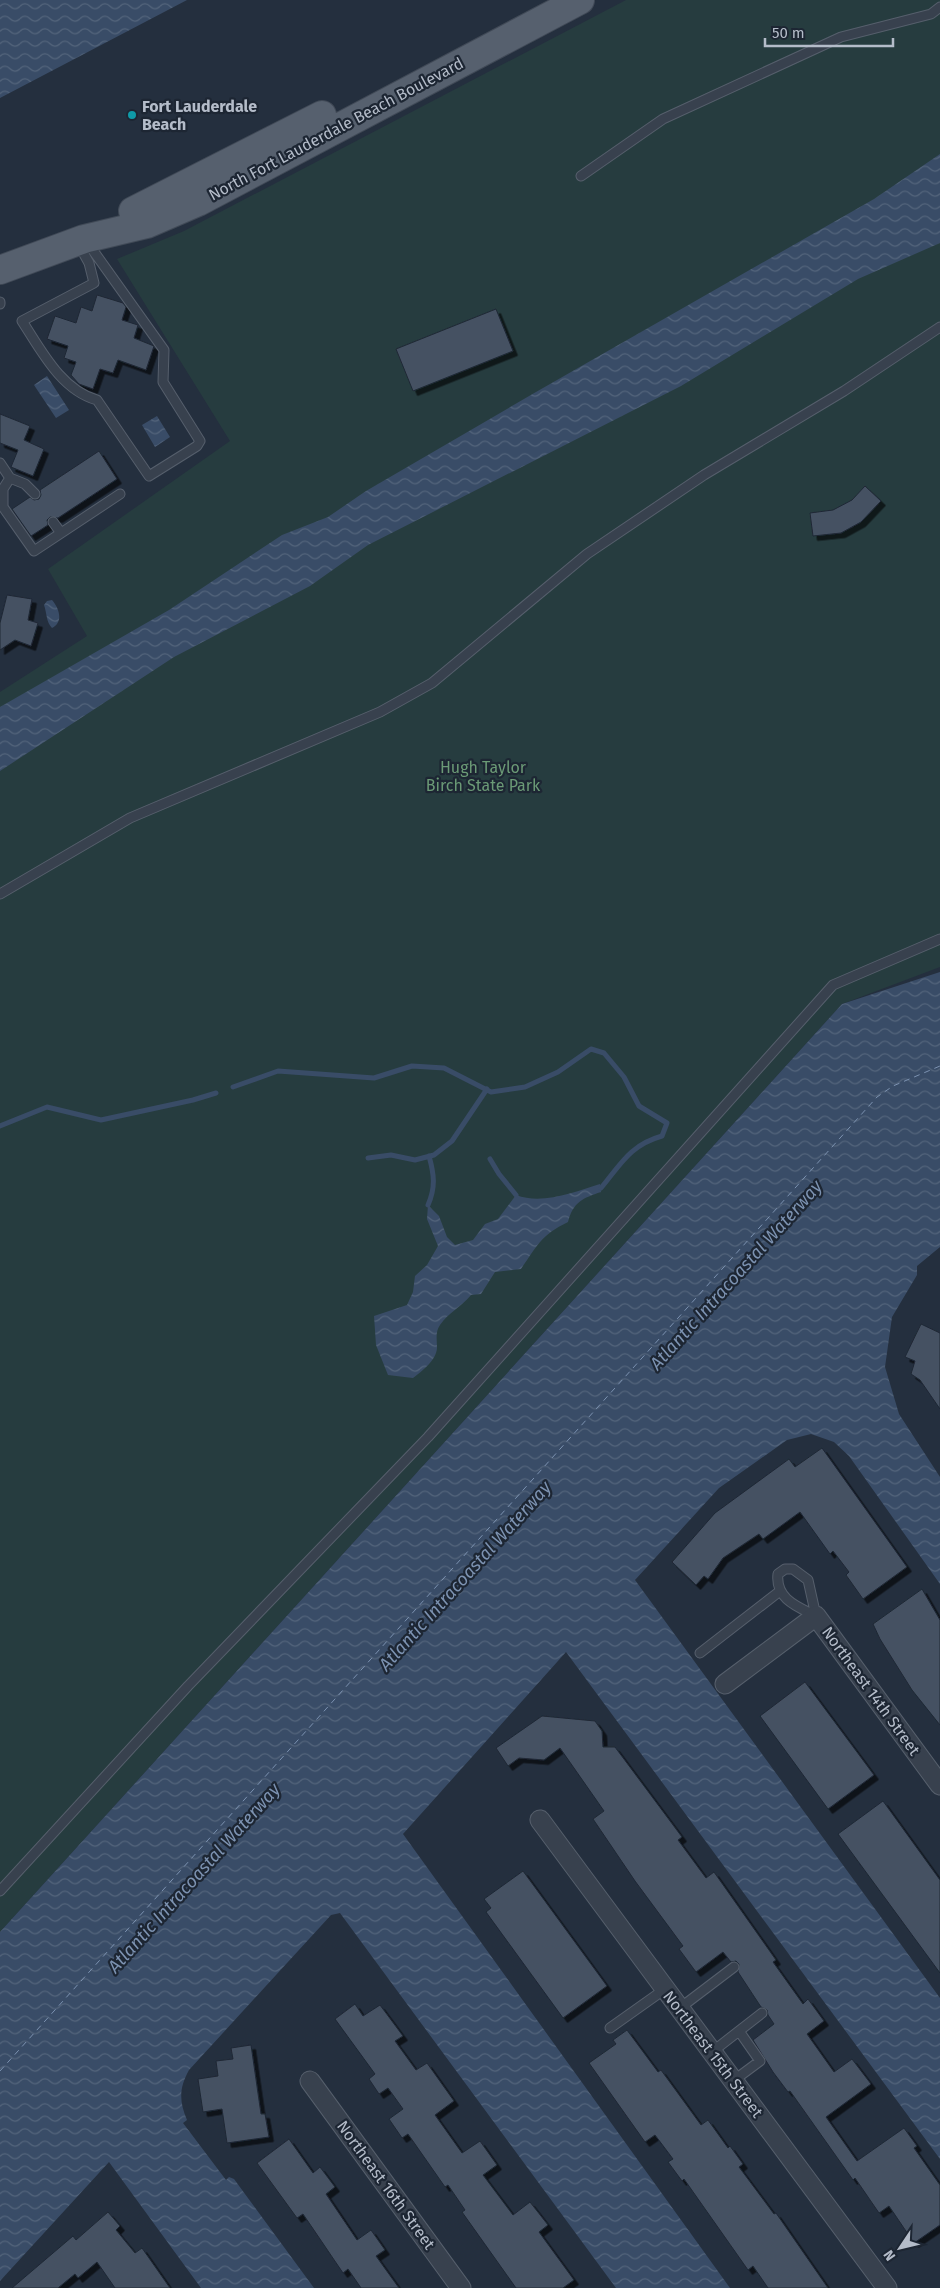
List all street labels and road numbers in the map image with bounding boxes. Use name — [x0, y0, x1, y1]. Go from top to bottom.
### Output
street label: North Fort Lauderdale Beach Boulevard — [205, 54, 467, 204]
street label: Northeast 14th Street — [818, 1623, 924, 1759]
street label: Northeast 15th Street — [659, 1987, 767, 2121]
street label: Northeast 16th Street — [333, 2117, 439, 2253]

